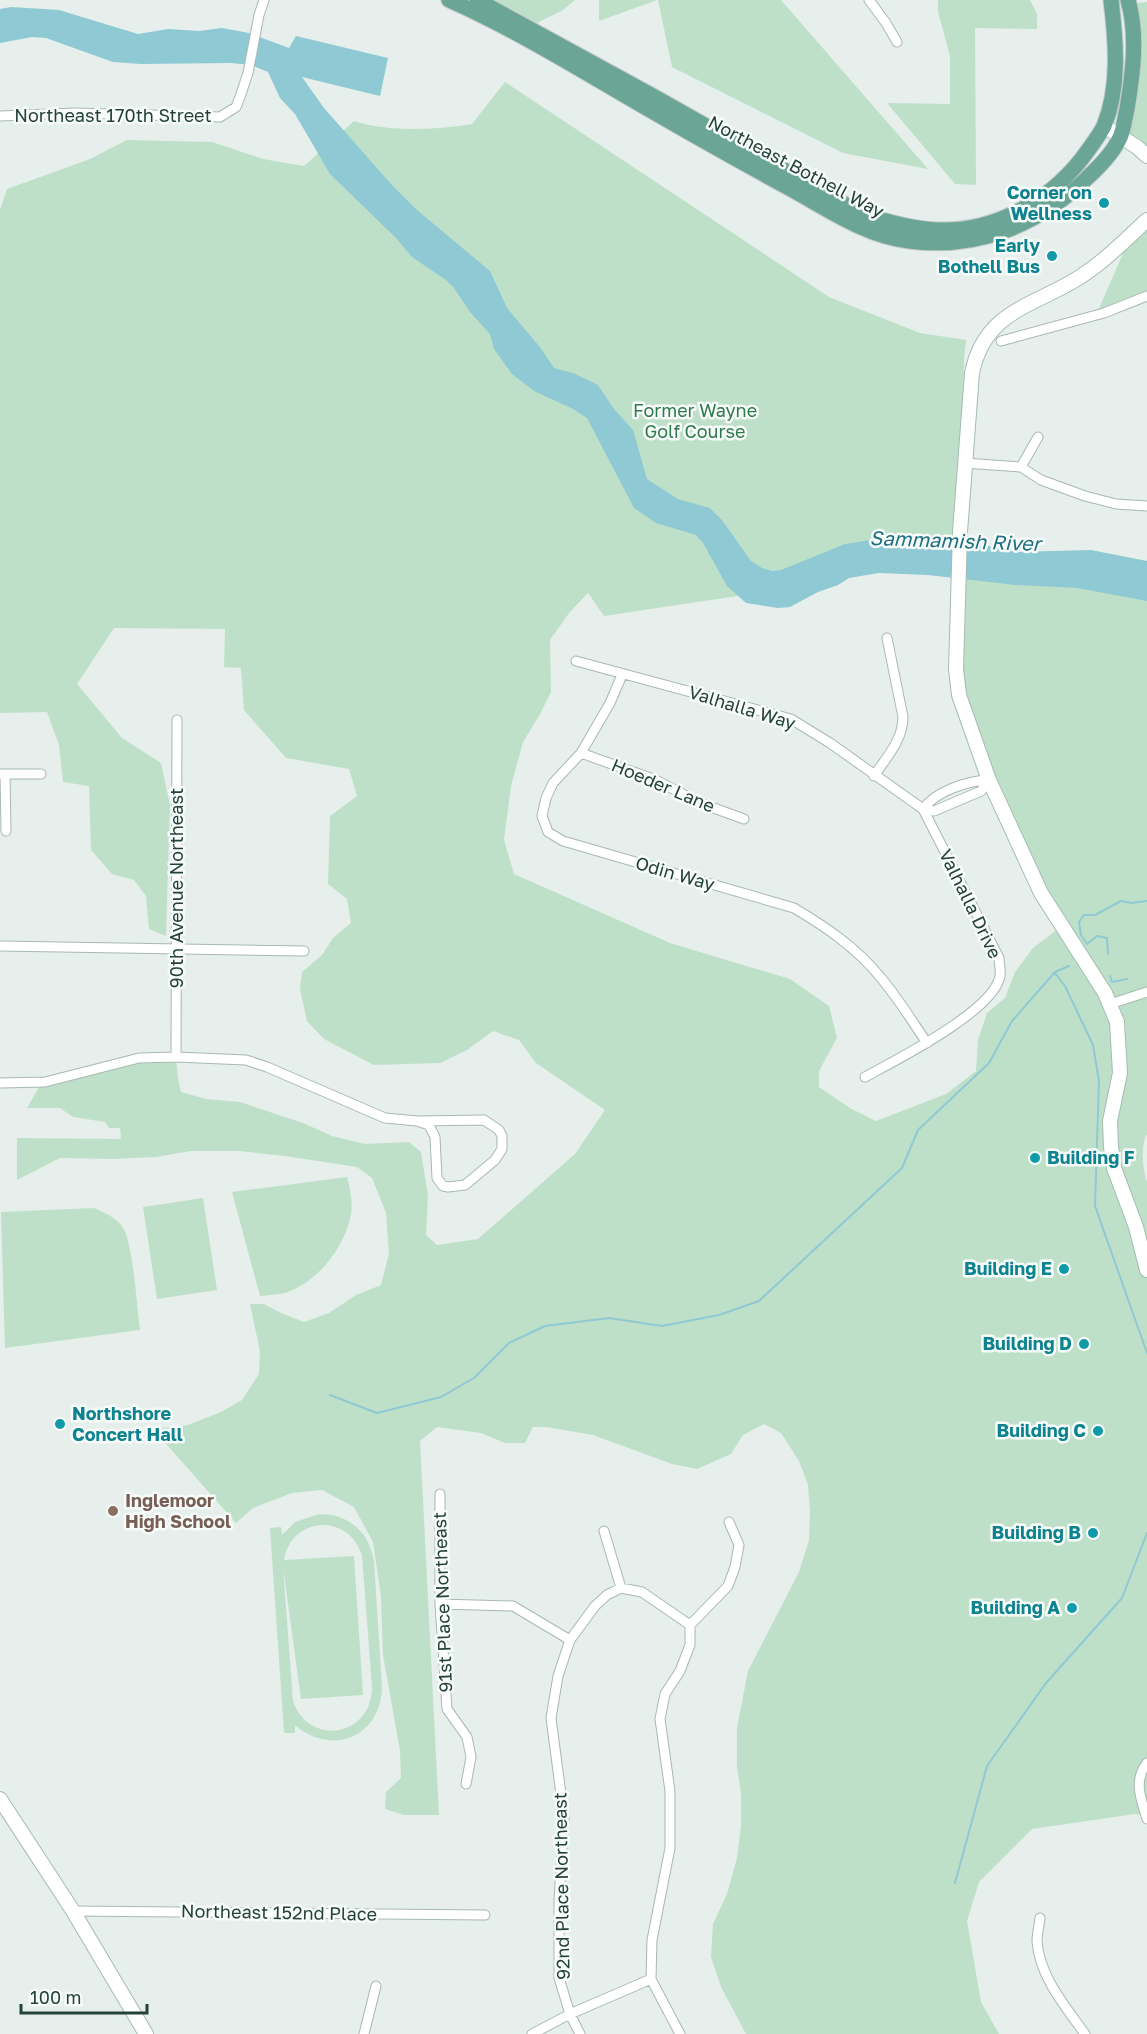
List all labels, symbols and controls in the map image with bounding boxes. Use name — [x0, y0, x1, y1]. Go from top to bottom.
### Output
street label: Northeast 170th Street — [14, 104, 212, 126]
street label: Northeast Bothell Way — [705, 110, 888, 222]
place label: Corner on Wellness — [1007, 181, 1092, 224]
marker: Corner on Wellness — [1097, 196, 1111, 210]
place label: Early Bothell Bus — [938, 234, 1040, 277]
marker: Early Bothell Bus — [1045, 249, 1059, 263]
park label: Former Wayne Golf Course — [633, 399, 757, 442]
water label: Sammamish River — [869, 525, 1044, 555]
street label: Valhalla Way — [686, 680, 798, 734]
street label: Hoeder Lane — [608, 753, 718, 817]
street label: 90th Avenue Northeast — [165, 788, 187, 988]
street label: Valhalla Drive — [935, 845, 1007, 962]
street label: Odin Way — [633, 851, 717, 895]
place label: Building F — [1047, 1146, 1135, 1168]
marker: Building F — [1028, 1151, 1042, 1165]
place label: Building E — [964, 1257, 1052, 1279]
marker: Building E — [1057, 1262, 1071, 1276]
place label: Building D — [982, 1332, 1072, 1354]
marker: Building D — [1077, 1337, 1091, 1351]
place label: Northshore Concert Hall — [72, 1402, 183, 1445]
marker: Northshore Concert Hall — [53, 1417, 67, 1431]
place label: Building C — [996, 1419, 1086, 1441]
marker: Building C — [1091, 1424, 1105, 1438]
place label: Inglemoor High School — [125, 1489, 231, 1532]
marker: Inglemoor High School — [106, 1504, 120, 1518]
street label: 91st Place Northeast — [428, 1511, 456, 1693]
place label: Building B — [992, 1521, 1081, 1543]
marker: Building B — [1086, 1526, 1100, 1540]
place label: Building A — [970, 1596, 1060, 1618]
marker: Building A — [1065, 1601, 1079, 1615]
street label: 92nd Place Northeast — [548, 1792, 574, 1980]
street label: Northeast 152nd Place — [181, 1899, 377, 1925]
scale bar — [21, 1977, 147, 2015]
text: 100 m — [30, 1986, 81, 2008]

